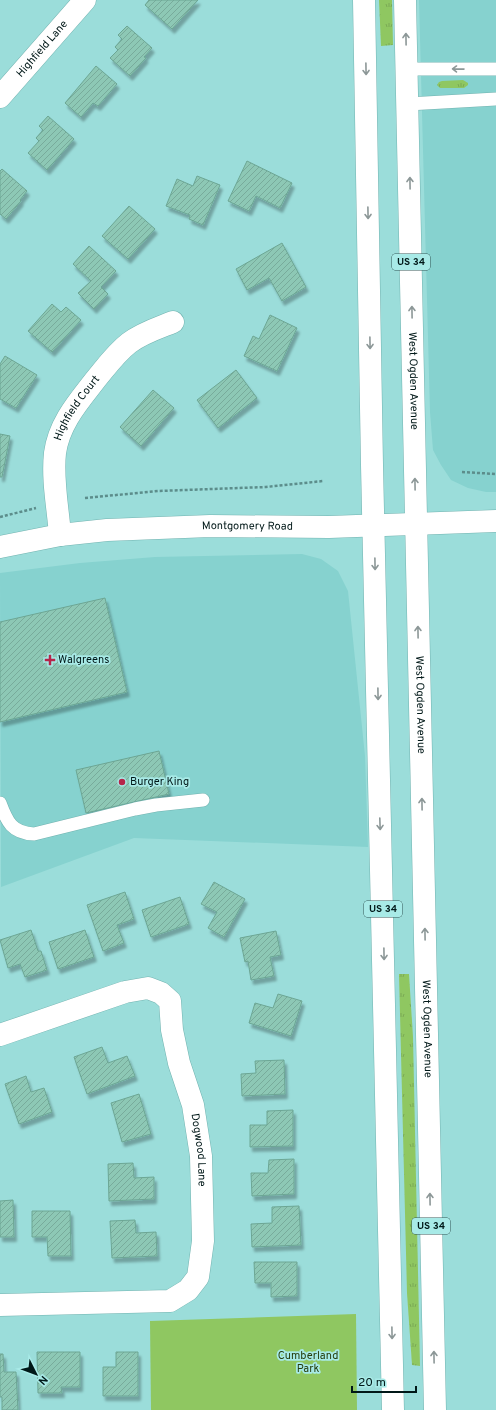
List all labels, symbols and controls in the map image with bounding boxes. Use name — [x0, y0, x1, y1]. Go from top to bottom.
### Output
street label: Highfield Lane — [13, 17, 71, 80]
one-way arrow — [402, 33, 410, 46]
one-way arrow — [362, 62, 370, 75]
one-way arrow — [452, 65, 465, 73]
one-way arrow — [406, 177, 414, 190]
one-way arrow — [364, 206, 372, 219]
road number: US 34 — [392, 254, 430, 270]
one-way arrow — [408, 306, 416, 319]
street label: West Ogden Avenue — [405, 332, 421, 430]
one-way arrow — [366, 336, 374, 349]
street label: Highfield Court — [51, 373, 103, 442]
one-way arrow — [411, 478, 419, 491]
street label: Montgomery Road — [202, 519, 293, 534]
one-way arrow — [371, 557, 379, 570]
one-way arrow — [414, 626, 422, 639]
place label: Walgreens — [58, 653, 109, 667]
marker: Walgreens — [45, 655, 55, 665]
street label: West Ogden Avenue — [412, 656, 428, 754]
one-way arrow — [374, 687, 381, 700]
place label: Burger King — [130, 775, 189, 789]
marker: Burger King — [117, 777, 127, 787]
one-way arrow — [418, 798, 426, 811]
one-way arrow — [377, 817, 384, 830]
road number: US 34 — [364, 901, 402, 917]
one-way arrow — [421, 928, 429, 941]
one-way arrow — [380, 947, 387, 960]
street label: West Ogden Avenue — [419, 980, 435, 1078]
street label: Dogwood Lane — [187, 1112, 209, 1187]
one-way arrow — [426, 1193, 434, 1206]
road number: US 34 — [412, 1218, 450, 1234]
one-way arrow — [388, 1326, 396, 1339]
park label: Cumberland Park — [278, 1349, 338, 1376]
one-way arrow — [430, 1351, 438, 1364]
north arrow — [16, 1354, 56, 1394]
scale bar — [352, 1368, 416, 1394]
text: N — [35, 1372, 51, 1388]
text: 20 m — [358, 1375, 386, 1391]

